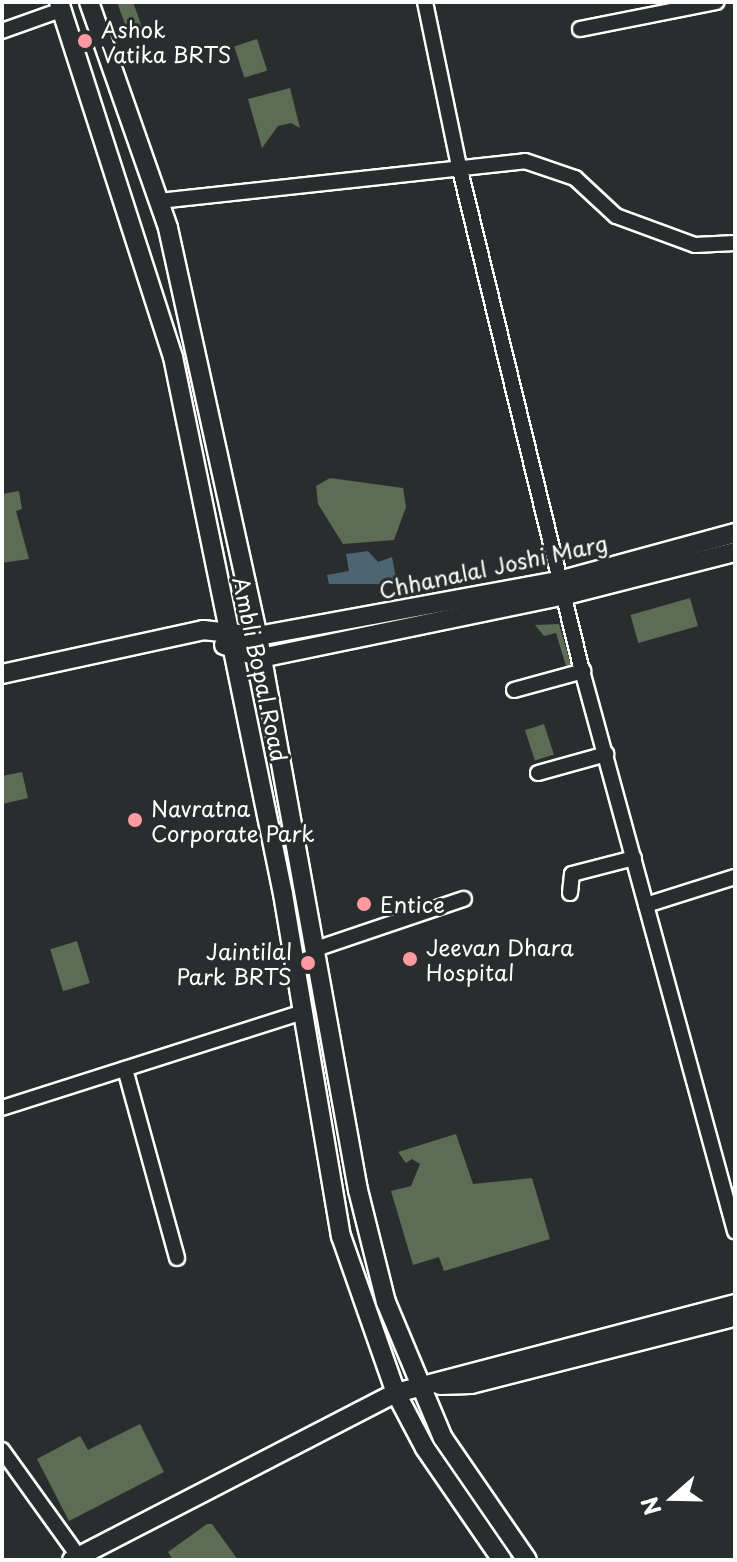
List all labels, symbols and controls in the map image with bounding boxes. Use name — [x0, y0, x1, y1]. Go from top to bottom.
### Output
place label: Ashok Vatika BRTS — [101, 15, 234, 66]
marker: Ashok Vatika BRTS — [76, 32, 94, 50]
street label: Chhanalal Joshi Marg — [376, 529, 610, 603]
street label: Ambli Bopal Road — [228, 574, 294, 764]
place label: Navratna Corporate Park — [151, 794, 314, 846]
marker: Navratna Corporate Park — [126, 811, 144, 829]
place label: Entice — [380, 891, 445, 917]
marker: Entice — [355, 895, 373, 913]
place label: Jeevan Dhara Hospital — [426, 933, 573, 984]
place label: Jaintilal Park BRTS — [177, 937, 292, 988]
marker: Jeevan Dhara Hospital — [401, 950, 419, 968]
marker: Jaintilal Park BRTS — [299, 954, 317, 972]
north arrow — [633, 1458, 713, 1538]
text: N — [631, 1493, 668, 1520]

